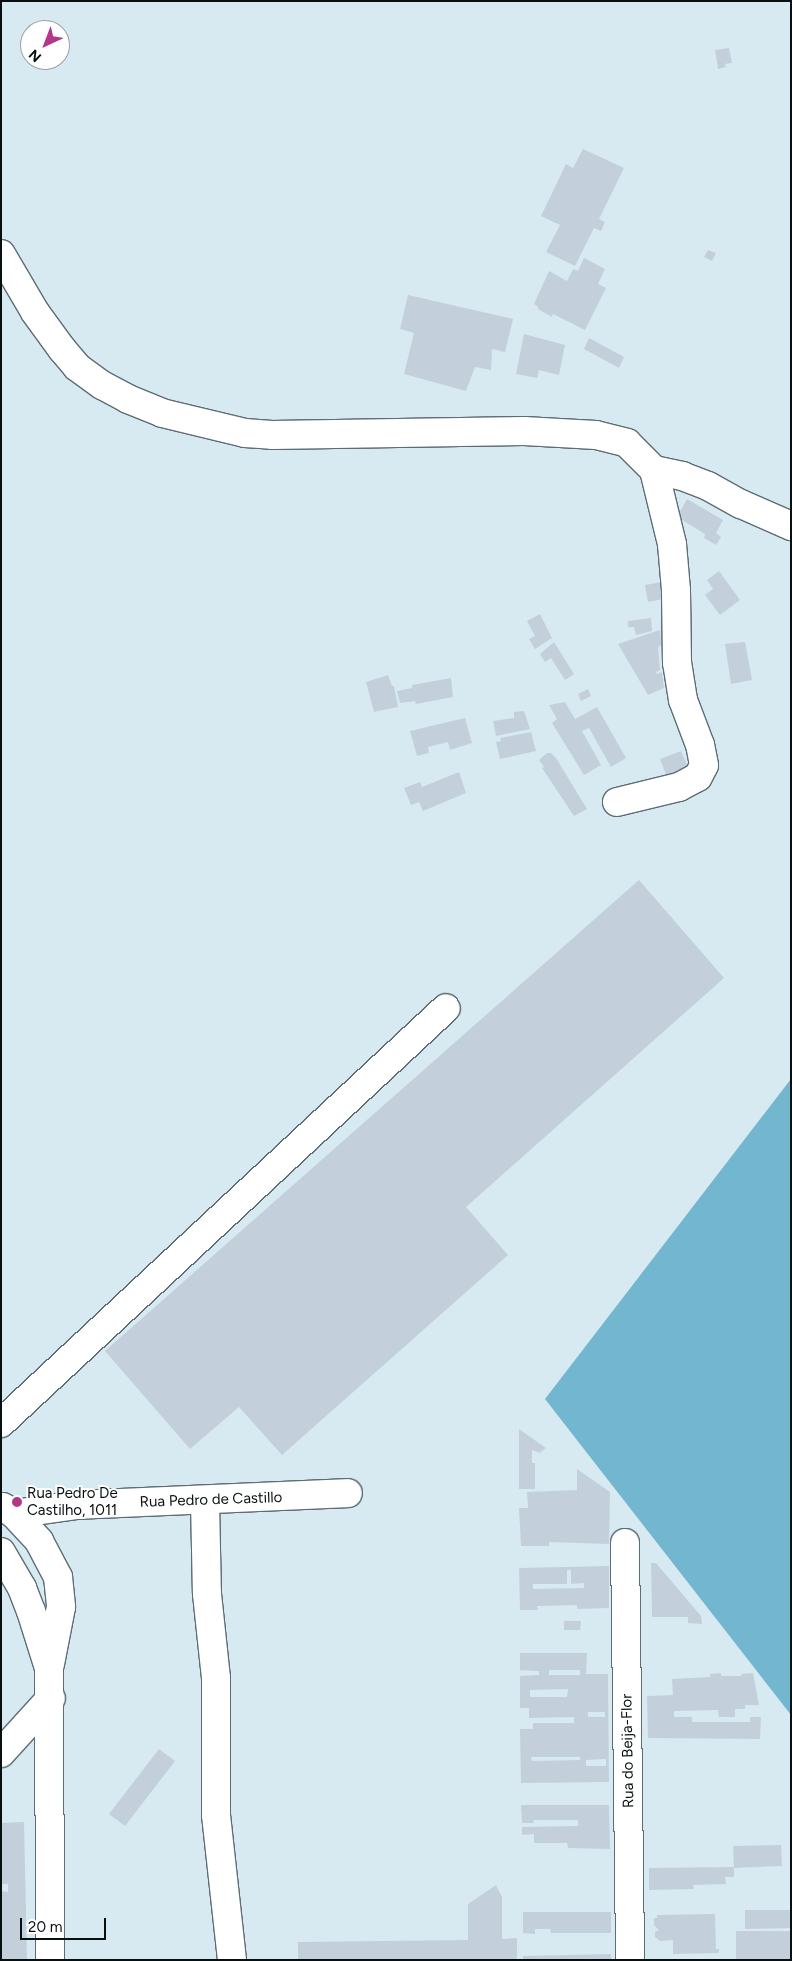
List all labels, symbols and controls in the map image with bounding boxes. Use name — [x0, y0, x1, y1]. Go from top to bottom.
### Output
north arrow — [20, 20, 70, 70]
text: N — [25, 46, 45, 66]
place label: Rua Pedro De Castilho, 1011 — [27, 1484, 118, 1519]
street label: Rua Pedro de Castillo — [139, 1489, 283, 1511]
marker: Rua Pedro De Castilho, 1011 — [11, 1496, 23, 1508]
street label: Rua do Beija-Flor — [618, 1694, 638, 1808]
scale bar — [22, 1908, 109, 1940]
text: 20 m — [28, 1918, 62, 1936]

